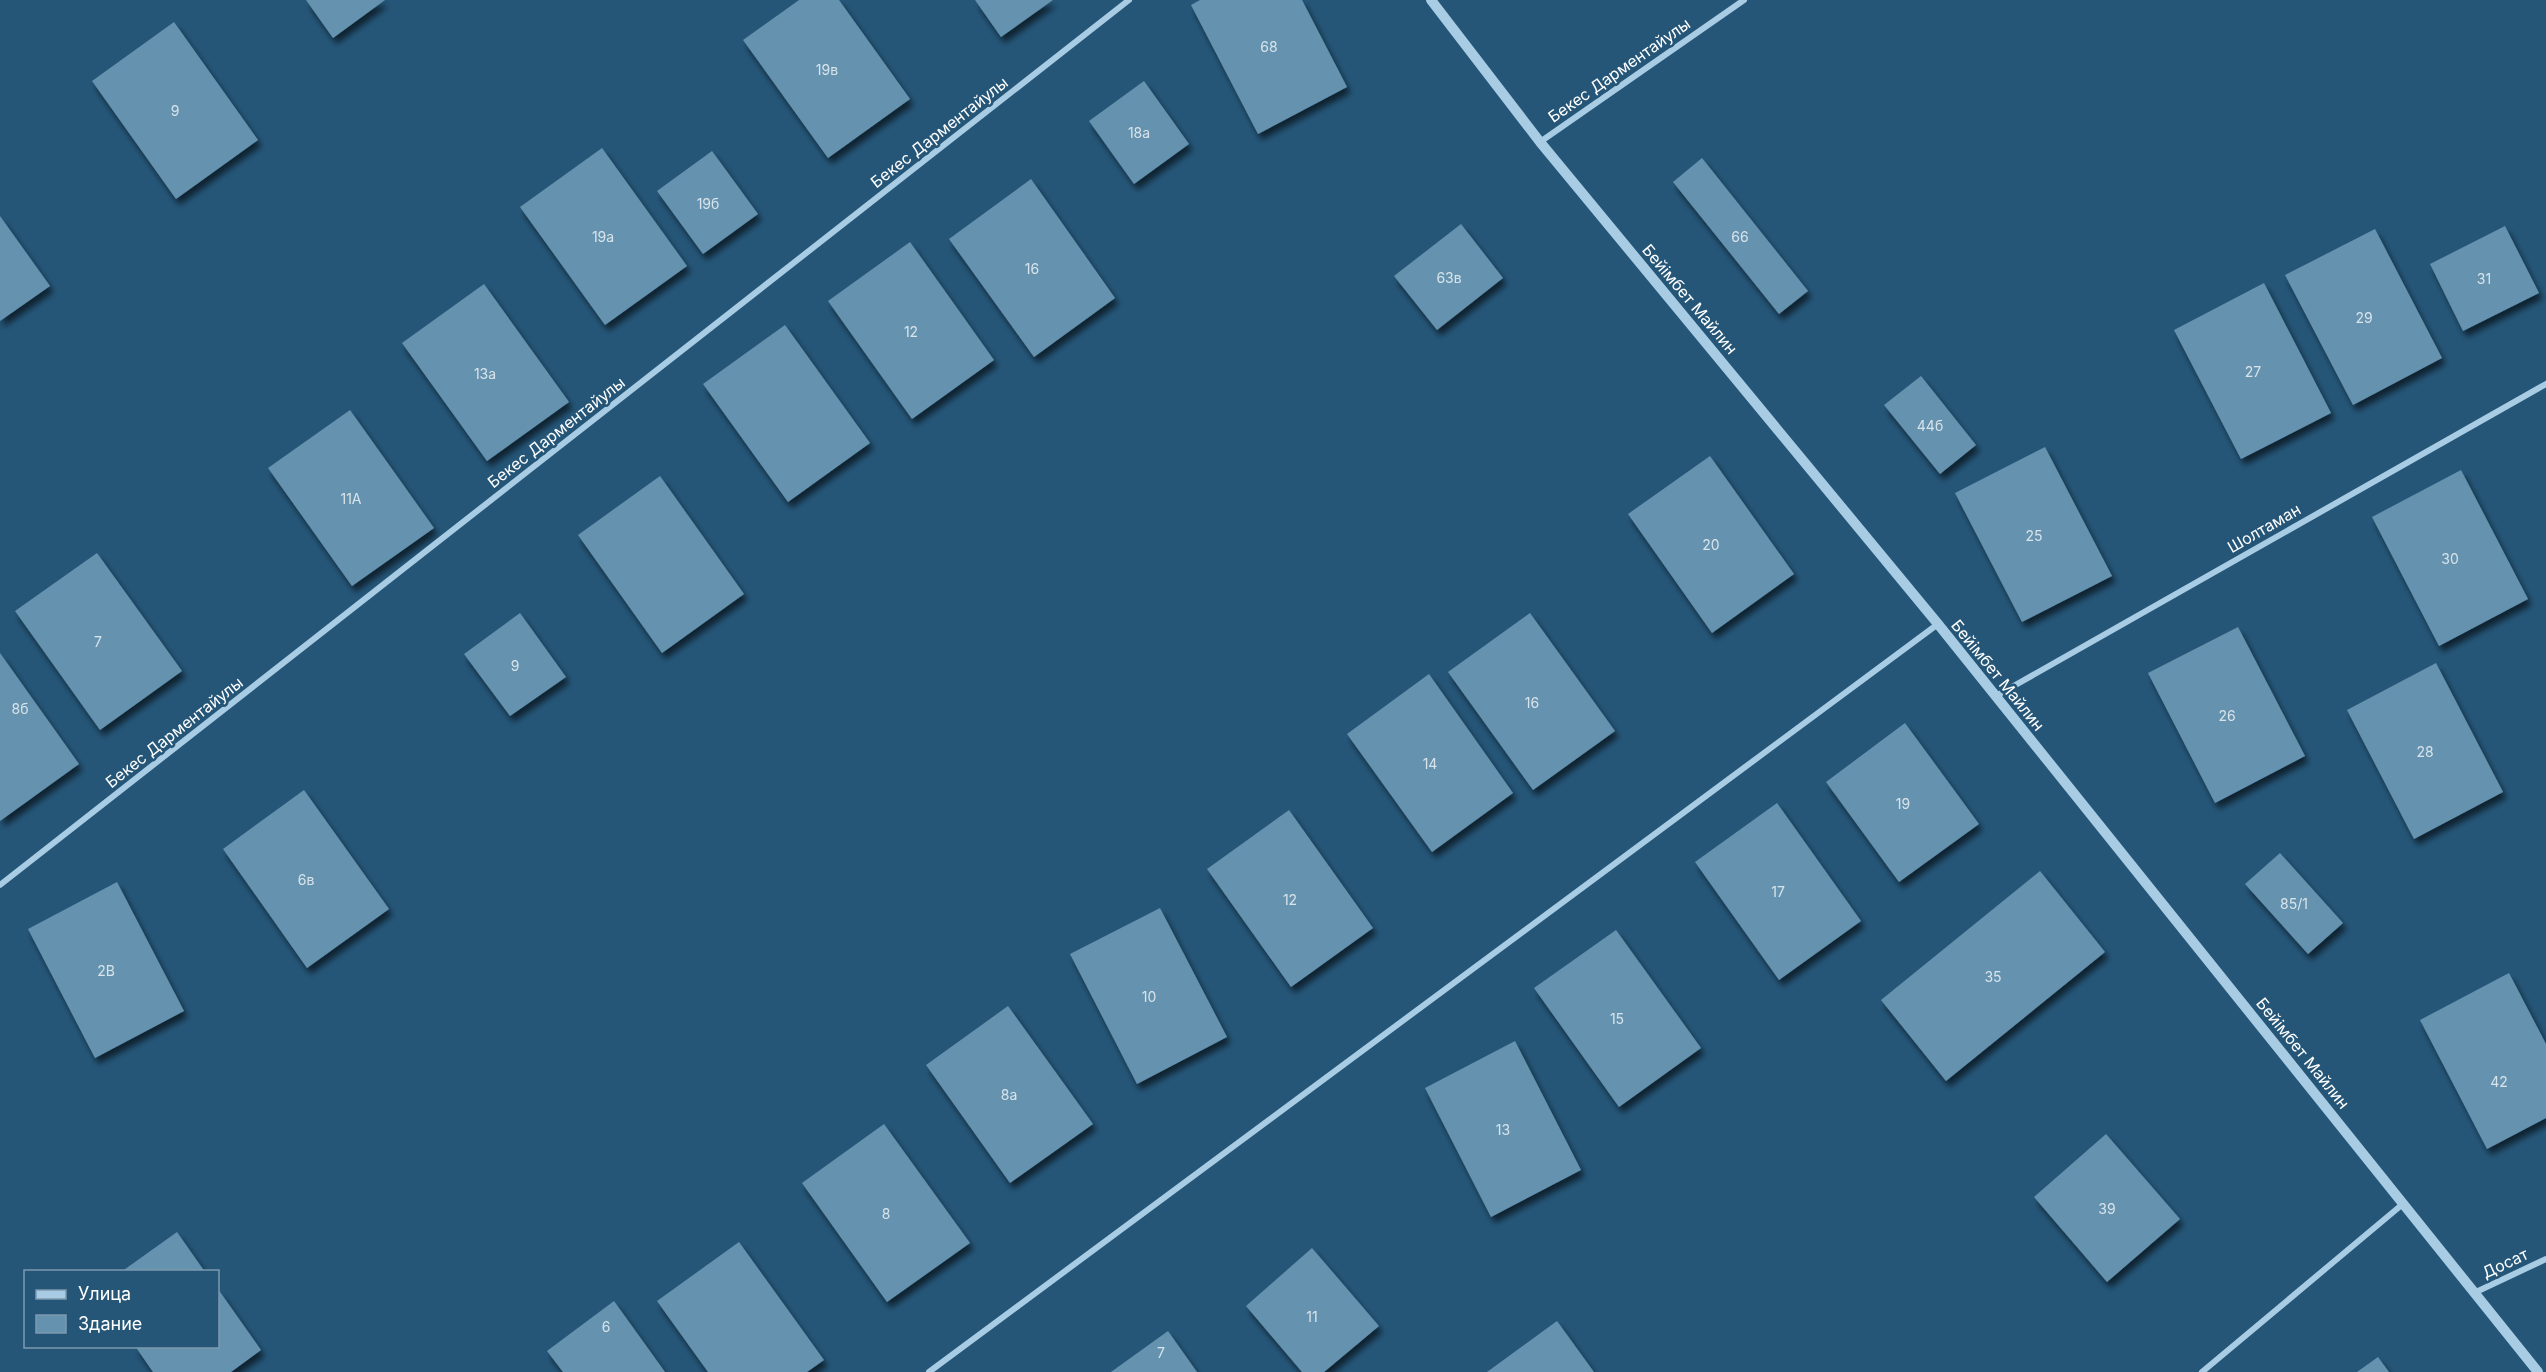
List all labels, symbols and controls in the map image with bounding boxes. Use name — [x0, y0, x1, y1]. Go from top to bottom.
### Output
street label: Бекес Дарментайулы — [1544, 13, 1694, 127]
house number: 68 — [1260, 38, 1278, 55]
house number: 19в — [816, 61, 838, 78]
street label: Бекес Дарментайулы — [866, 72, 1012, 192]
house number: 9 — [171, 102, 179, 119]
house number: 18а — [1128, 124, 1150, 141]
house number: 19б — [697, 195, 719, 212]
house number: 19а — [592, 228, 614, 245]
house number: 66 — [1731, 228, 1749, 245]
street label: Бейімбет Майлин — [1638, 240, 1742, 358]
house number: 16 — [1025, 260, 1039, 277]
house number: 63в — [1436, 269, 1462, 286]
house number: 31 — [2477, 270, 2491, 287]
house number: 29 — [2355, 309, 2373, 326]
house number: 12 — [904, 323, 918, 340]
house number: 27 — [2245, 363, 2261, 380]
house number: 13а — [474, 365, 496, 382]
street label: Бекес Дарментайулы — [483, 372, 629, 492]
house number: 44б — [1917, 417, 1943, 434]
house number: 11А — [340, 490, 362, 507]
street label: Шолтаман — [2224, 499, 2304, 557]
house number: 25 — [2025, 527, 2043, 544]
house number: 20 — [1702, 536, 1720, 553]
house number: 30 — [2441, 550, 2459, 567]
street label: Бейімбет Майлин — [1947, 615, 2049, 735]
house number: 7 — [94, 633, 102, 650]
house number: 9 — [511, 657, 519, 674]
street label: Бекес Дарментайулы — [101, 672, 247, 792]
house number: 16 — [1525, 694, 1539, 711]
house number: 8б — [12, 700, 28, 717]
house number: 26 — [2218, 707, 2236, 724]
house number: 28 — [2416, 743, 2434, 760]
house number: 14 — [1423, 755, 1437, 772]
house number: 19 — [1896, 795, 1910, 812]
house number: 6в — [298, 871, 314, 888]
house number: 17 — [1771, 883, 1785, 900]
house number: 12 — [1283, 891, 1297, 908]
house number: 85/1 — [2280, 895, 2308, 912]
house number: 2В — [97, 962, 115, 979]
house number: 35 — [1984, 968, 2002, 985]
house number: 10 — [1142, 988, 1156, 1005]
street label: Бейімбет Майлин — [2252, 993, 2354, 1113]
house number: 15 — [1610, 1010, 1624, 1027]
house number: 42 — [2490, 1073, 2508, 1090]
house number: 8а — [1001, 1086, 1017, 1103]
house number: 13 — [1496, 1121, 1510, 1138]
house number: 39 — [2098, 1200, 2116, 1217]
house number: 8 — [882, 1205, 890, 1222]
street label: Досат — [2479, 1243, 2532, 1282]
legend — [24, 1270, 219, 1348]
text: Улица — [78, 1283, 131, 1304]
house number: 11 — [1306, 1308, 1318, 1325]
text: Здание — [78, 1313, 142, 1334]
house number: 6 — [602, 1318, 610, 1335]
house number: 7 — [1157, 1344, 1165, 1361]

